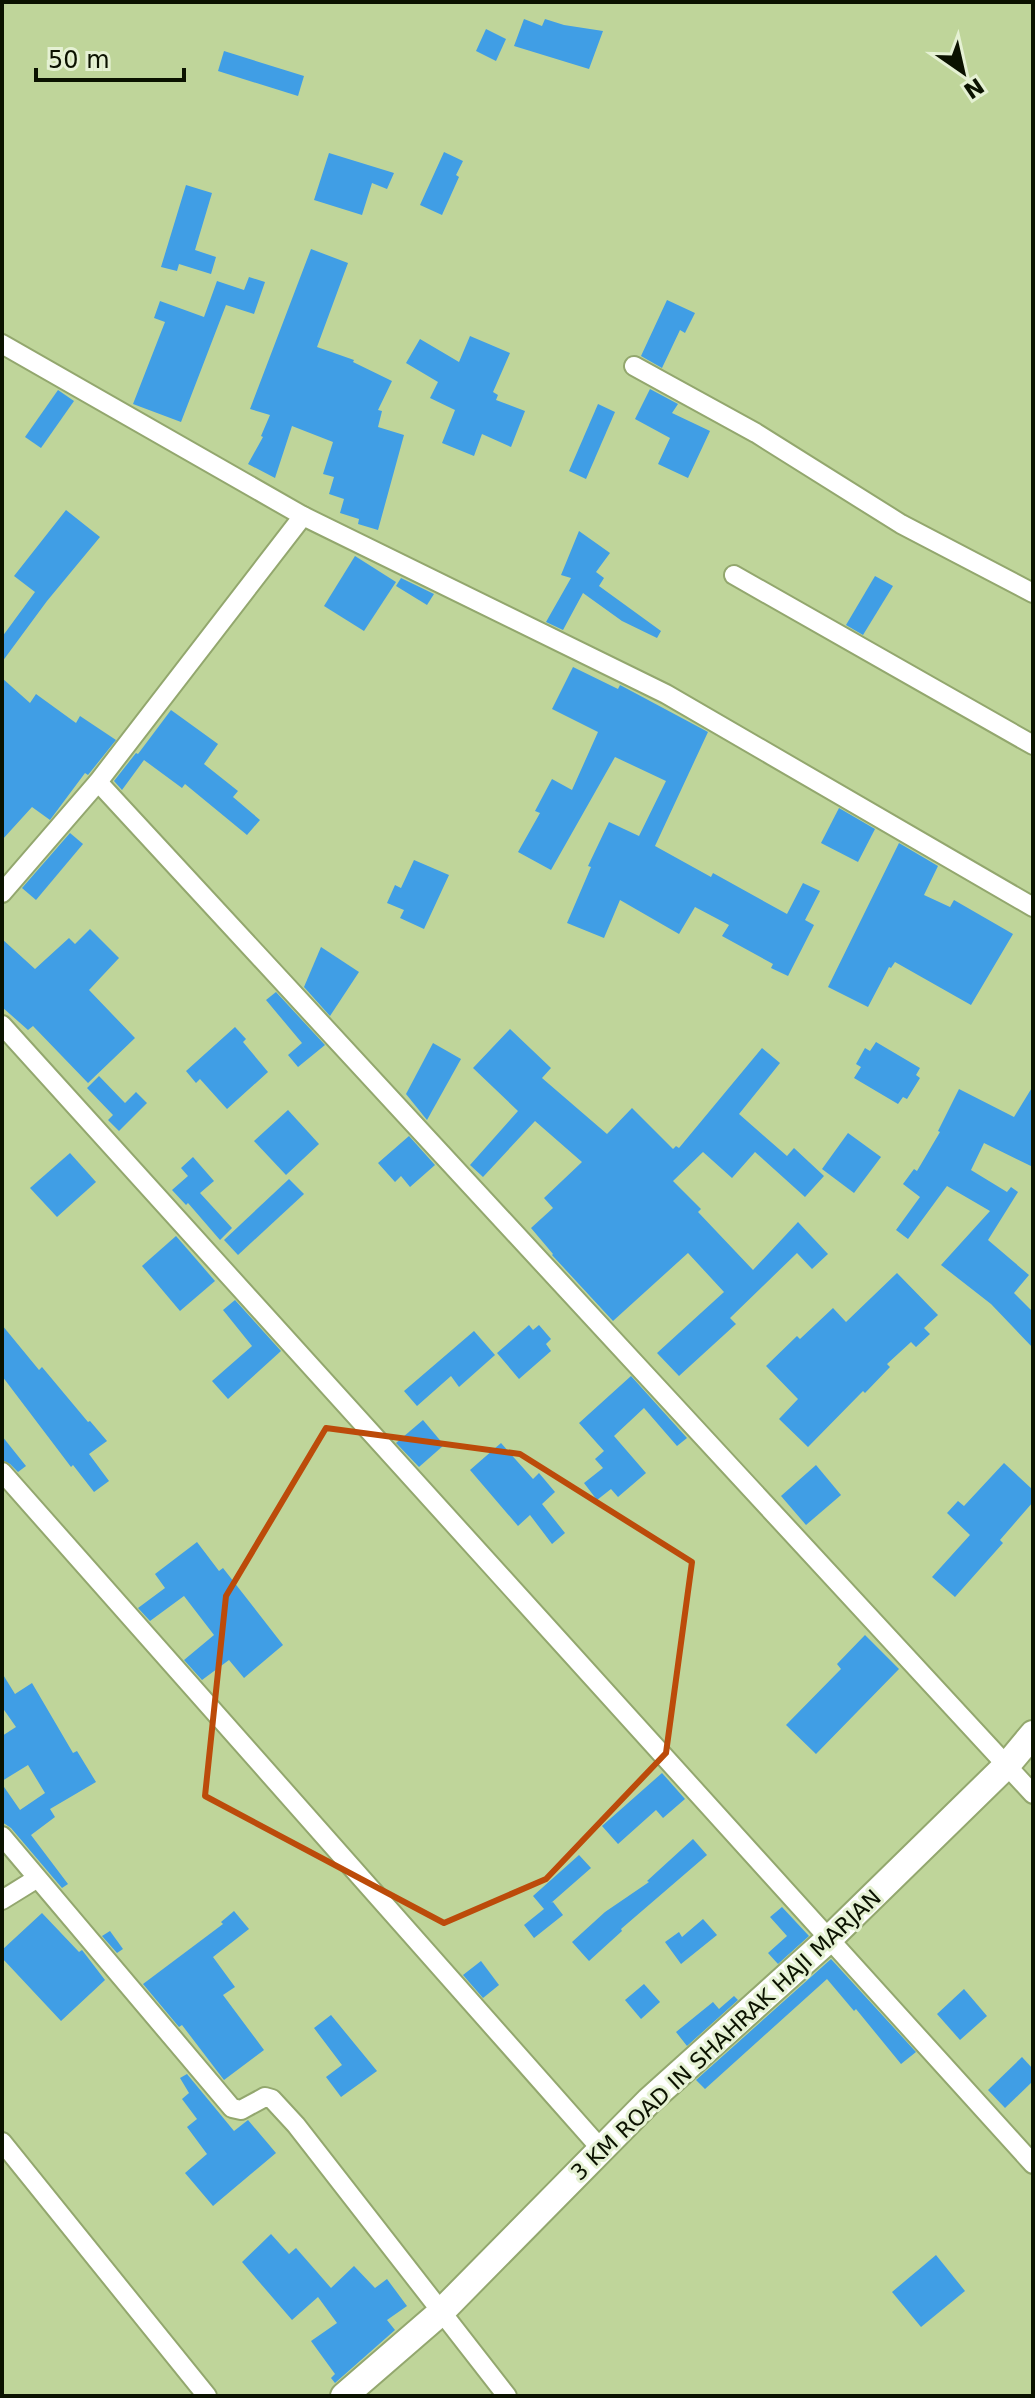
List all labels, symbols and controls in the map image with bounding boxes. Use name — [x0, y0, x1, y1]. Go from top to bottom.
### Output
scale bar — [36, 32, 184, 82]
north arrow — [923, 32, 1003, 112]
text: 50 m — [48, 46, 110, 74]
text: N — [959, 73, 989, 104]
street label: 3 KM ROAD IN SHAHRAK HAJI MARJAN — [566, 1885, 886, 2185]

